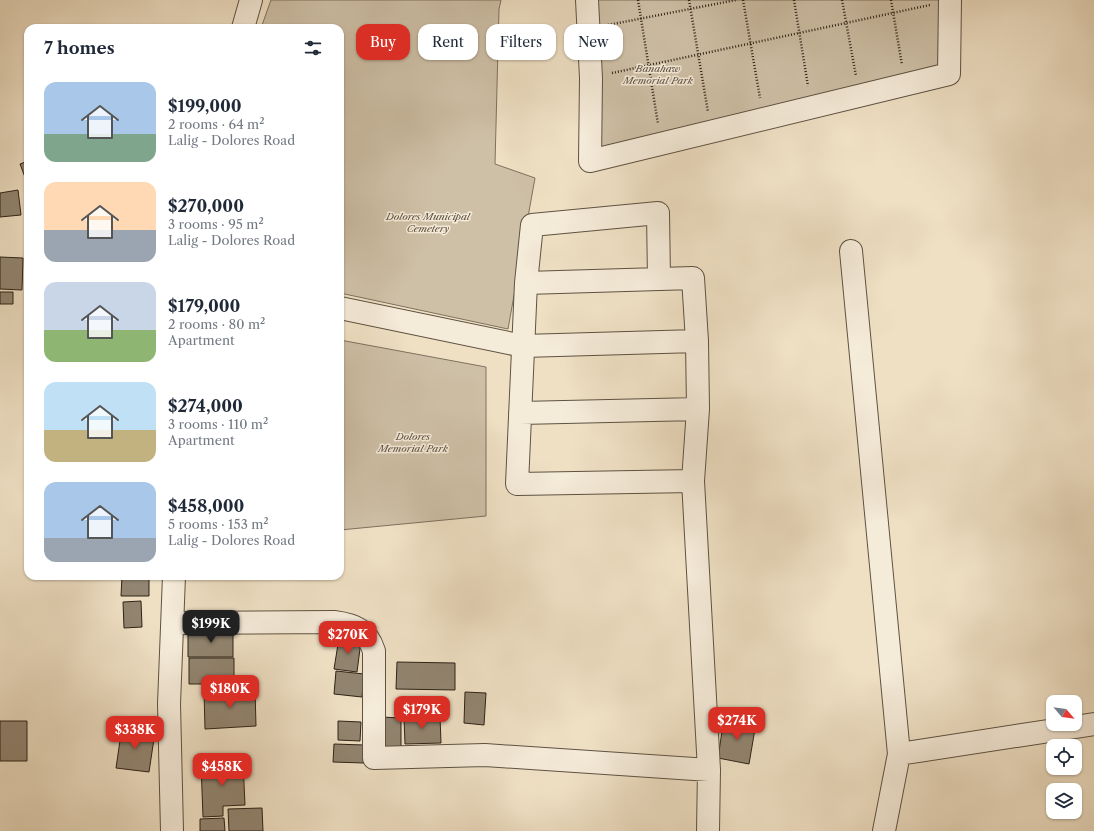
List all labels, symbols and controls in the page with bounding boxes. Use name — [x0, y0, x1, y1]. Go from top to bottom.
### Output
chip: Buy — [356, 24, 410, 60]
chip: Rent — [418, 24, 478, 60]
chip: Filters — [486, 24, 556, 60]
chip: New — [564, 24, 623, 60]
icon: filters — [302, 37, 324, 59]
text: 7 homes — [44, 38, 115, 58]
park label: Banahaw Memorial Park — [622, 62, 694, 87]
text: $199,000 — [168, 96, 242, 116]
icon: home — [76, 98, 124, 146]
text: 2 rooms · 64 m² — [168, 116, 265, 132]
text: Lalig - Dolores Road — [168, 132, 295, 148]
text: $270,000 — [168, 196, 244, 216]
icon: home — [76, 198, 124, 246]
park label: Dolores Municipal Cemetery — [385, 210, 472, 235]
text: 3 rooms · 95 m² — [168, 216, 264, 232]
text: Lalig - Dolores Road — [168, 232, 295, 248]
text: $179,000 — [168, 296, 240, 316]
icon: home — [76, 298, 124, 346]
text: 2 rooms · 80 m² — [168, 316, 265, 332]
text: Apartment — [168, 332, 235, 348]
text: $274,000 — [168, 396, 243, 416]
icon: home — [76, 398, 124, 446]
text: 3 rooms · 110 m² — [168, 416, 268, 432]
park label: Dolores Memorial Park — [377, 430, 449, 455]
text: Apartment — [168, 432, 235, 448]
text: $458,000 — [168, 496, 244, 516]
icon: home — [76, 498, 124, 546]
text: 5 rooms · 153 m² — [168, 516, 269, 532]
text: Lalig - Dolores Road — [168, 532, 295, 548]
pin: $199K — [183, 610, 239, 644]
text: $199K — [191, 615, 231, 631]
pin: $270K — [320, 621, 376, 655]
text: $270K — [328, 626, 368, 642]
pin: $180K — [202, 675, 258, 709]
text: $180K — [210, 680, 250, 696]
north arrow — [1046, 695, 1082, 731]
map controls — [1046, 695, 1082, 819]
pin: $179K — [394, 696, 450, 730]
text: $179K — [403, 701, 441, 717]
pin: $274K — [709, 707, 765, 741]
text: $274K — [717, 712, 757, 728]
pin: $338K — [107, 716, 163, 750]
text: $338K — [115, 721, 155, 737]
button: locate — [1046, 739, 1082, 775]
pin: $458K — [194, 753, 250, 787]
text: $458K — [202, 758, 242, 774]
button: layers — [1046, 783, 1082, 819]

